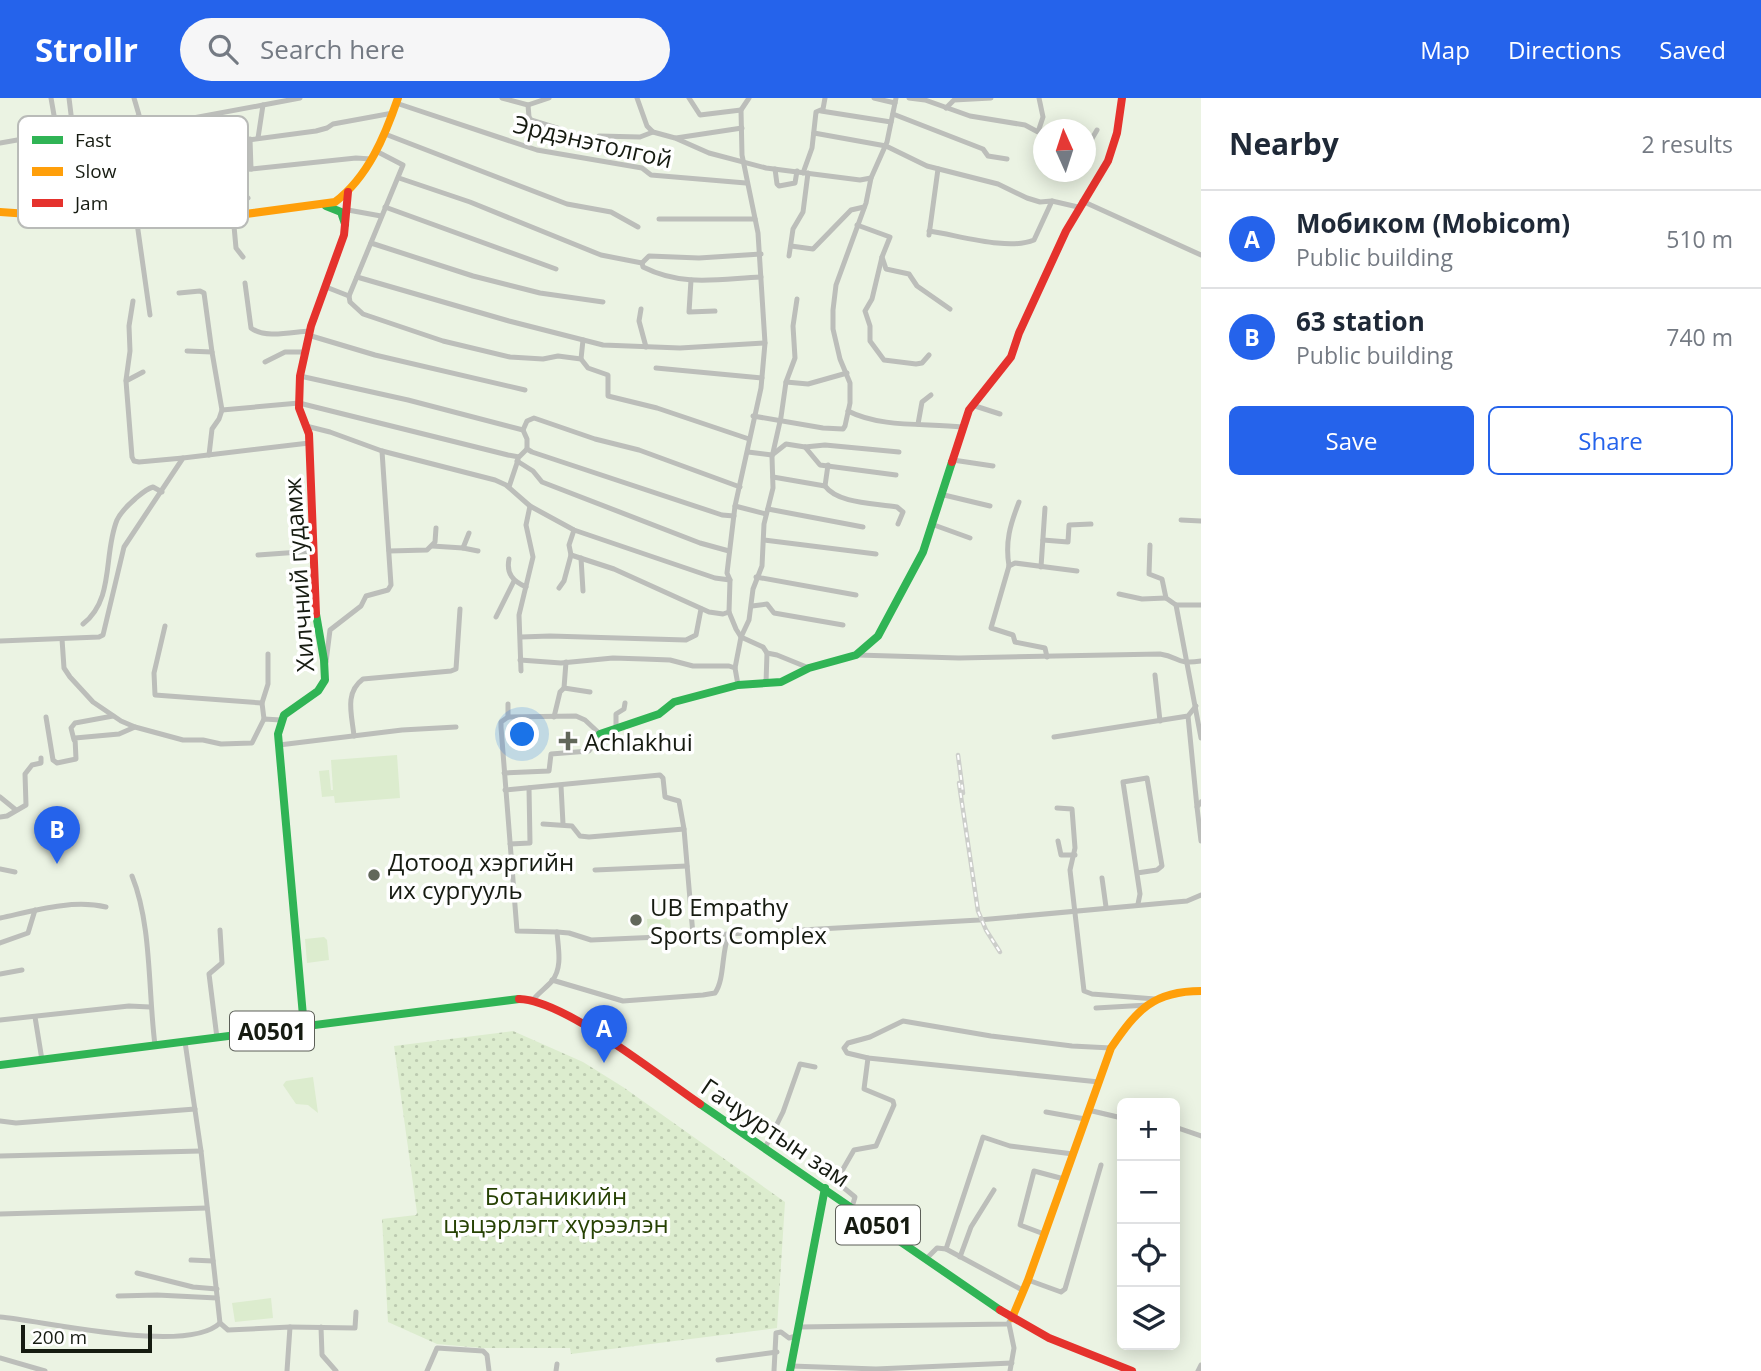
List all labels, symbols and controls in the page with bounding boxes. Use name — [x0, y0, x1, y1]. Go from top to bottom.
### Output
search box — [180, 18, 670, 81]
text: Strollr — [35, 27, 138, 72]
icon: search — [204, 30, 242, 68]
text: Search here — [260, 31, 405, 67]
text: Map — [1420, 33, 1470, 66]
text: Directions — [1508, 33, 1621, 66]
text: Saved — [1659, 33, 1726, 66]
street label: Эрдэнэтолгой — [510, 107, 676, 175]
legend — [18, 116, 248, 228]
north arrow — [1033, 119, 1096, 182]
text: Nearby — [1229, 123, 1339, 164]
text: Fast — [75, 127, 111, 153]
text: 2 results — [1642, 128, 1733, 160]
text: Slow — [75, 158, 117, 184]
text: Jam — [73, 190, 108, 216]
text: Мобиком (Mobicom) — [1296, 205, 1570, 241]
text: A — [1244, 223, 1260, 255]
text: 510 m — [1666, 223, 1733, 255]
text: Public building — [1296, 241, 1453, 273]
text: 63 station — [1296, 303, 1425, 339]
text: B — [1244, 321, 1260, 353]
text: 740 m — [1666, 321, 1733, 353]
text: Public building — [1296, 339, 1453, 371]
button: Save — [1229, 406, 1474, 475]
button: Share — [1488, 406, 1733, 475]
street label: Хилчний гудамж — [275, 477, 321, 673]
your location — [505, 717, 539, 751]
place label: Achlakhui — [584, 725, 693, 758]
marker: Achlakhui — [558, 731, 578, 751]
pin: B — [34, 806, 80, 864]
place label: Дотоод хэргийн их сургууль — [388, 845, 574, 906]
marker: Дотоод хэргийн их сургууль — [366, 867, 382, 883]
place label: UB Empathy Sports Complex — [650, 890, 827, 951]
marker: UB Empathy Sports Complex — [628, 912, 644, 928]
pin: A — [581, 1005, 627, 1063]
road number: A0501 — [230, 1012, 314, 1050]
street label: Гачууртын зам — [695, 1070, 857, 1194]
map controls — [1117, 1098, 1180, 1350]
button: + — [1117, 1098, 1180, 1161]
button: − — [1117, 1161, 1180, 1224]
park label: Ботаникийн цэцэрлэгт хүрээлэн — [443, 1179, 669, 1240]
road number: A0501 — [836, 1206, 920, 1244]
button: locate — [1117, 1224, 1180, 1287]
button: layers — [1117, 1287, 1180, 1350]
scale bar — [21, 1322, 152, 1354]
text: 200 m — [32, 1324, 87, 1350]

